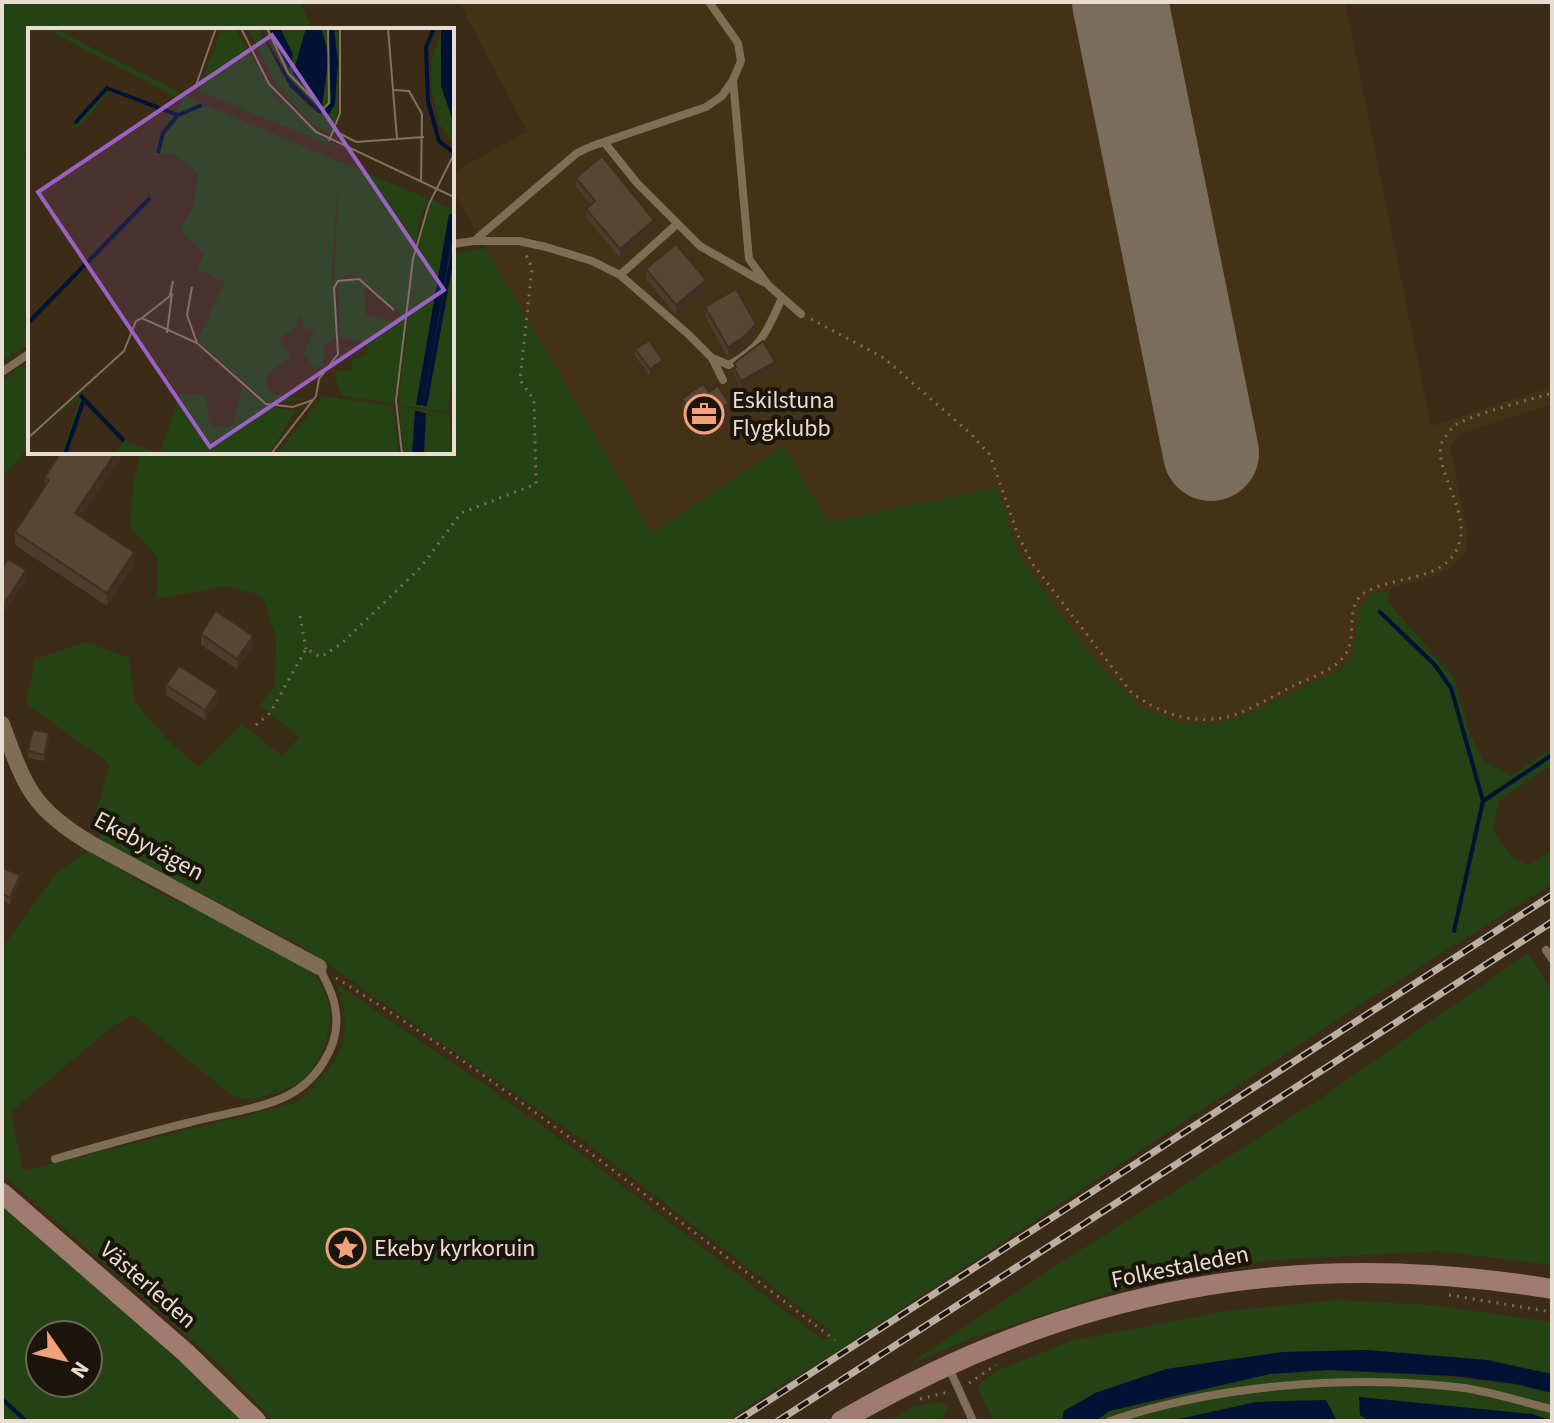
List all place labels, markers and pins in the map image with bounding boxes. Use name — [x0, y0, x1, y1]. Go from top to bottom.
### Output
place label: Eskilstuna Flygklubb — [732, 383, 835, 446]
office icon: Eskilstuna Flygklubb — [683, 393, 725, 435]
place icon: Ekeby kyrkoruin — [325, 1227, 367, 1269]
place label: Ekeby kyrkoruin — [374, 1231, 535, 1266]

